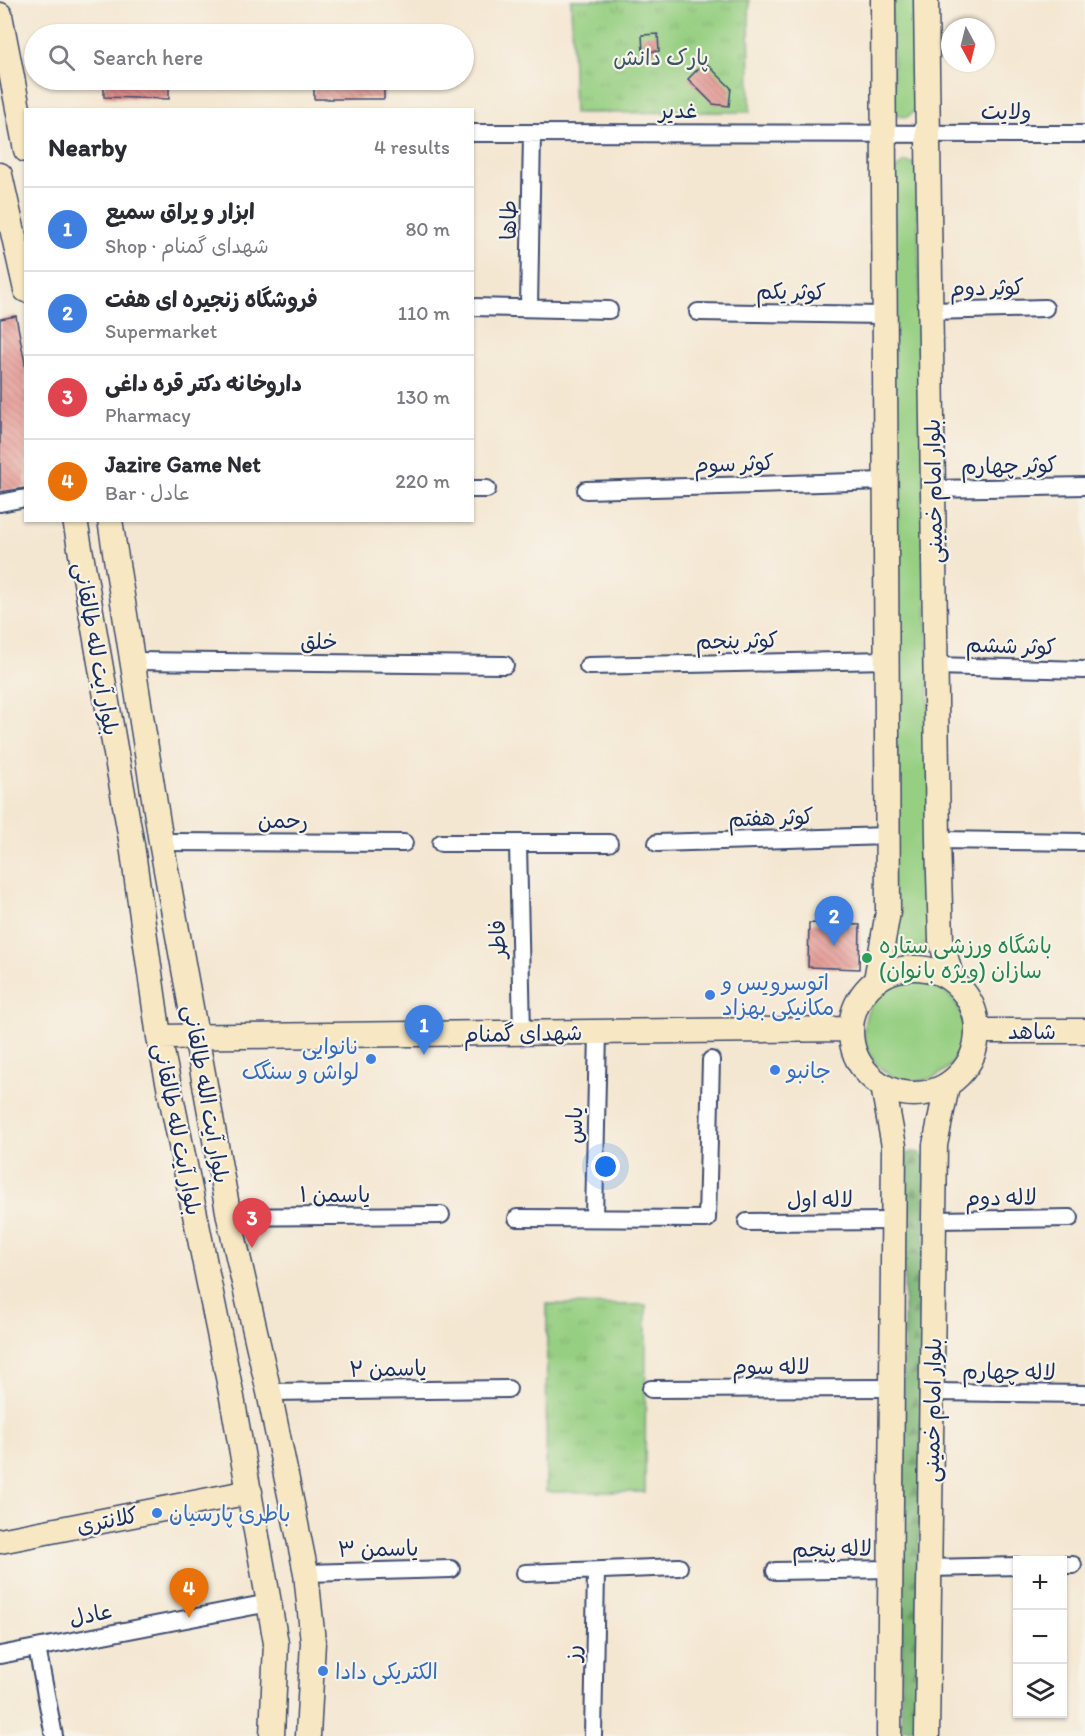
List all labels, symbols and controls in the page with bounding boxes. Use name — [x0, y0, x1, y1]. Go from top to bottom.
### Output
north arrow — [941, 18, 995, 72]
search box — [24, 24, 474, 90]
icon: search — [45, 41, 78, 74]
text: Search here — [93, 44, 203, 71]
park label: پارک دانش — [613, 44, 709, 72]
street label: غدیر — [657, 97, 697, 124]
street label: ولایت — [981, 98, 1031, 125]
text: Nearby — [48, 131, 127, 163]
text: 4 results — [374, 135, 450, 159]
text: ابزار و يراق سميع — [105, 198, 255, 225]
street label: طاها — [495, 200, 522, 240]
text: 1 — [63, 217, 72, 241]
text: 80 m — [405, 217, 450, 241]
text: Shop · شهدای گمنام — [105, 234, 269, 258]
street label: کوثر دوم — [950, 273, 1024, 306]
street label: کوثر یکم — [756, 277, 826, 309]
text: فروشگاه زنجیره ای هفت — [105, 286, 318, 313]
text: 2 — [62, 301, 73, 325]
text: 110 m — [398, 301, 450, 325]
text: Supermarket — [105, 319, 217, 343]
text: داروخانه دکتر قره داغی — [105, 370, 302, 397]
text: 3 — [62, 385, 73, 409]
text: 130 m — [396, 385, 450, 409]
text: Pharmacy — [105, 403, 191, 427]
street label: بلوار امام خمینی — [919, 418, 951, 564]
street label: کوثر سوم — [693, 449, 775, 482]
text: Jazire Game Net — [105, 451, 261, 478]
street label: کوثر چهارم — [961, 451, 1058, 483]
text: 4 — [61, 469, 74, 493]
text: 220 m — [395, 469, 450, 493]
text: Bar · عادل — [105, 481, 191, 505]
street label: بلوار آیت لله طالقانی — [67, 560, 125, 738]
street label: کوثر پنجم — [695, 626, 779, 658]
street label: خلق — [300, 628, 338, 655]
street label: کوثر ششم — [965, 630, 1057, 664]
street label: کوثر هفتم — [728, 803, 814, 835]
street label: رحمن — [258, 807, 308, 834]
pin: 2 — [814, 896, 854, 946]
street label: فاطر — [484, 920, 511, 960]
place label: باشگاه ورزشی ستاره سازان (ویژه بانوان) — [879, 932, 1052, 984]
marker: باشگاه ورزشی ستاره سازان (ویژه بانوان) — [860, 951, 874, 965]
place label: اتوسرویس و مکانیکی بهزاد — [720, 969, 834, 1022]
marker: اتوسرویس و مکانیکی بهزاد — [703, 988, 717, 1002]
street label: بلوار آیت الله طالقانی — [177, 1003, 235, 1186]
pin: 1 — [404, 1006, 444, 1055]
street label: شاهد — [1008, 1018, 1056, 1045]
street label: شهدای گمنام — [463, 1019, 583, 1052]
place label: نانوایی لواش و سنگک — [242, 1033, 359, 1086]
street label: بلوار آیت لله طالقانی — [147, 1041, 207, 1218]
marker: نانوایی لواش و سنگک — [364, 1052, 378, 1066]
place label: جانبو — [785, 1057, 831, 1084]
marker: جانبو — [768, 1063, 782, 1077]
street label: یاس — [561, 1106, 588, 1144]
your location — [591, 1152, 620, 1181]
street label: یاسمن ۱ — [300, 1181, 370, 1208]
street label: لاله دوم — [965, 1183, 1037, 1216]
street label: لاله اول — [787, 1185, 853, 1214]
pin: 3 — [232, 1198, 272, 1248]
street label: بلوار امام خمینی — [918, 1337, 950, 1483]
street label: لاله سوم — [732, 1353, 810, 1384]
street label: یاسمن ۲ — [349, 1354, 427, 1383]
street label: لاله چهارم — [962, 1357, 1056, 1389]
place label: باطری پارسيان — [169, 1500, 291, 1528]
street label: کلانتری — [74, 1501, 140, 1540]
marker: باطری پارسيان — [150, 1506, 164, 1520]
street label: یاسمن ۳ — [337, 1534, 419, 1563]
street label: لاله پنجم — [792, 1534, 872, 1566]
map controls — [1013, 1556, 1067, 1718]
button: + — [1013, 1556, 1067, 1610]
pin: 4 — [170, 1568, 208, 1618]
street label: عادل — [67, 1597, 116, 1632]
button: − — [1013, 1610, 1067, 1664]
street label: رز — [559, 1644, 586, 1664]
place label: الکتریکی دادا — [335, 1658, 438, 1686]
marker: الکتریکی دادا — [316, 1664, 330, 1678]
button: layers — [1013, 1664, 1067, 1718]

